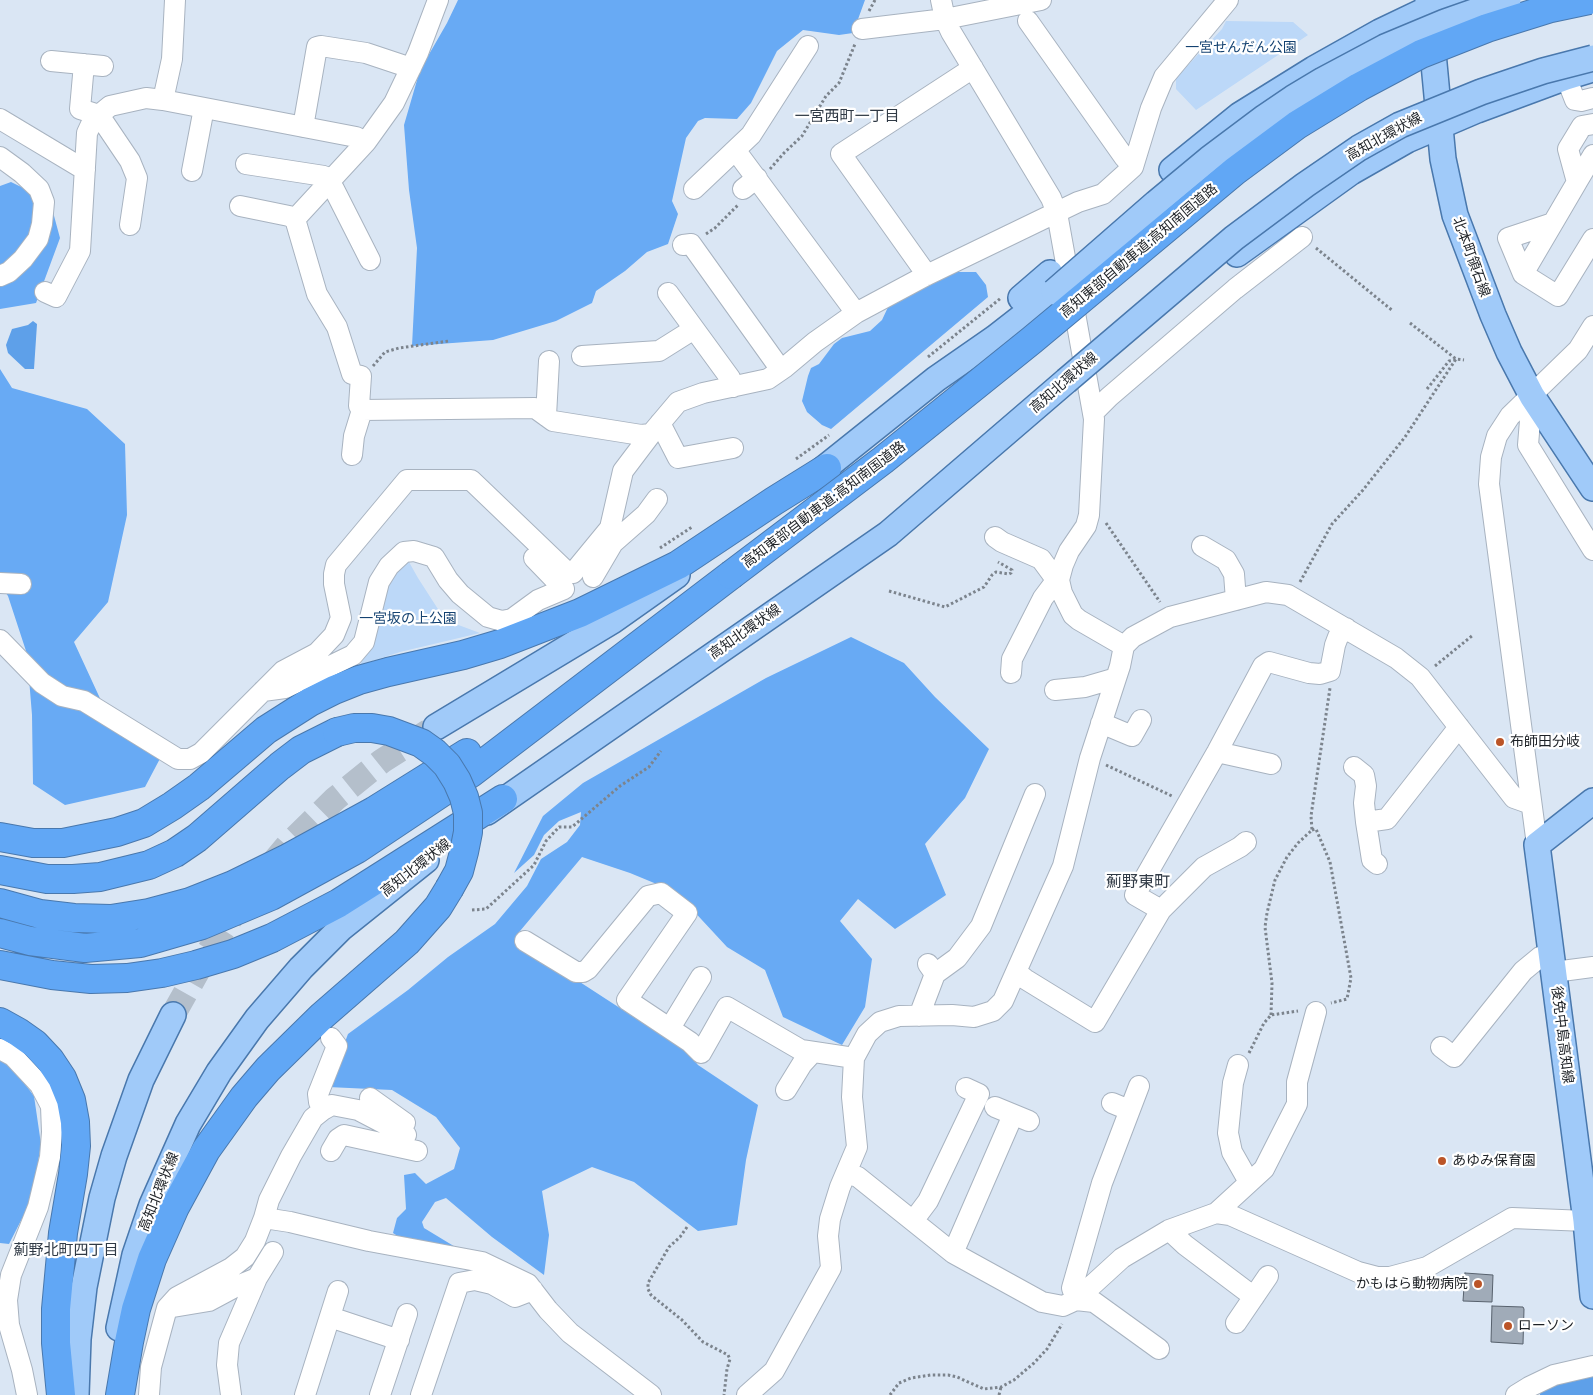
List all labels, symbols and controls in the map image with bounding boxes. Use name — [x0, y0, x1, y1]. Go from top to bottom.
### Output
park label: 一宮せんだん公園 — [1185, 40, 1297, 56]
district label: 一宮西町一丁目 — [795, 108, 899, 126]
street label: 高知北環状線 — [1343, 109, 1425, 165]
street label: 高知東部自動車道;高知南国道路 — [1057, 180, 1221, 322]
street label: 北本町領石線 — [1449, 215, 1493, 299]
street label: 高知北環状線 — [1027, 349, 1101, 417]
street label: 高知東部自動車道;高知南国道路 — [739, 438, 909, 572]
street label: 高知北環状線 — [706, 601, 784, 663]
park label: 一宮坂の上公園 — [359, 611, 457, 627]
place label: 布師田分岐 — [1510, 734, 1580, 750]
marker: 布師田分岐 — [1494, 736, 1506, 748]
street label: 高知北環状線 — [378, 836, 454, 900]
district label: 薊野東町 — [1106, 872, 1170, 892]
street label: 後免中島高知線 — [1548, 985, 1576, 1085]
street label: 高知北環状線 — [135, 1150, 183, 1234]
place label: あゆみ保育園 — [1452, 1153, 1536, 1169]
marker: あゆみ保育園 — [1436, 1155, 1448, 1167]
district label: 薊野北町四丁目 — [14, 1242, 118, 1260]
place label: かもはら動物病院 — [1356, 1276, 1468, 1292]
marker: かもはら動物病院 — [1472, 1278, 1484, 1290]
place label: ローソン — [1518, 1318, 1574, 1334]
marker: ローソン — [1502, 1320, 1514, 1332]

